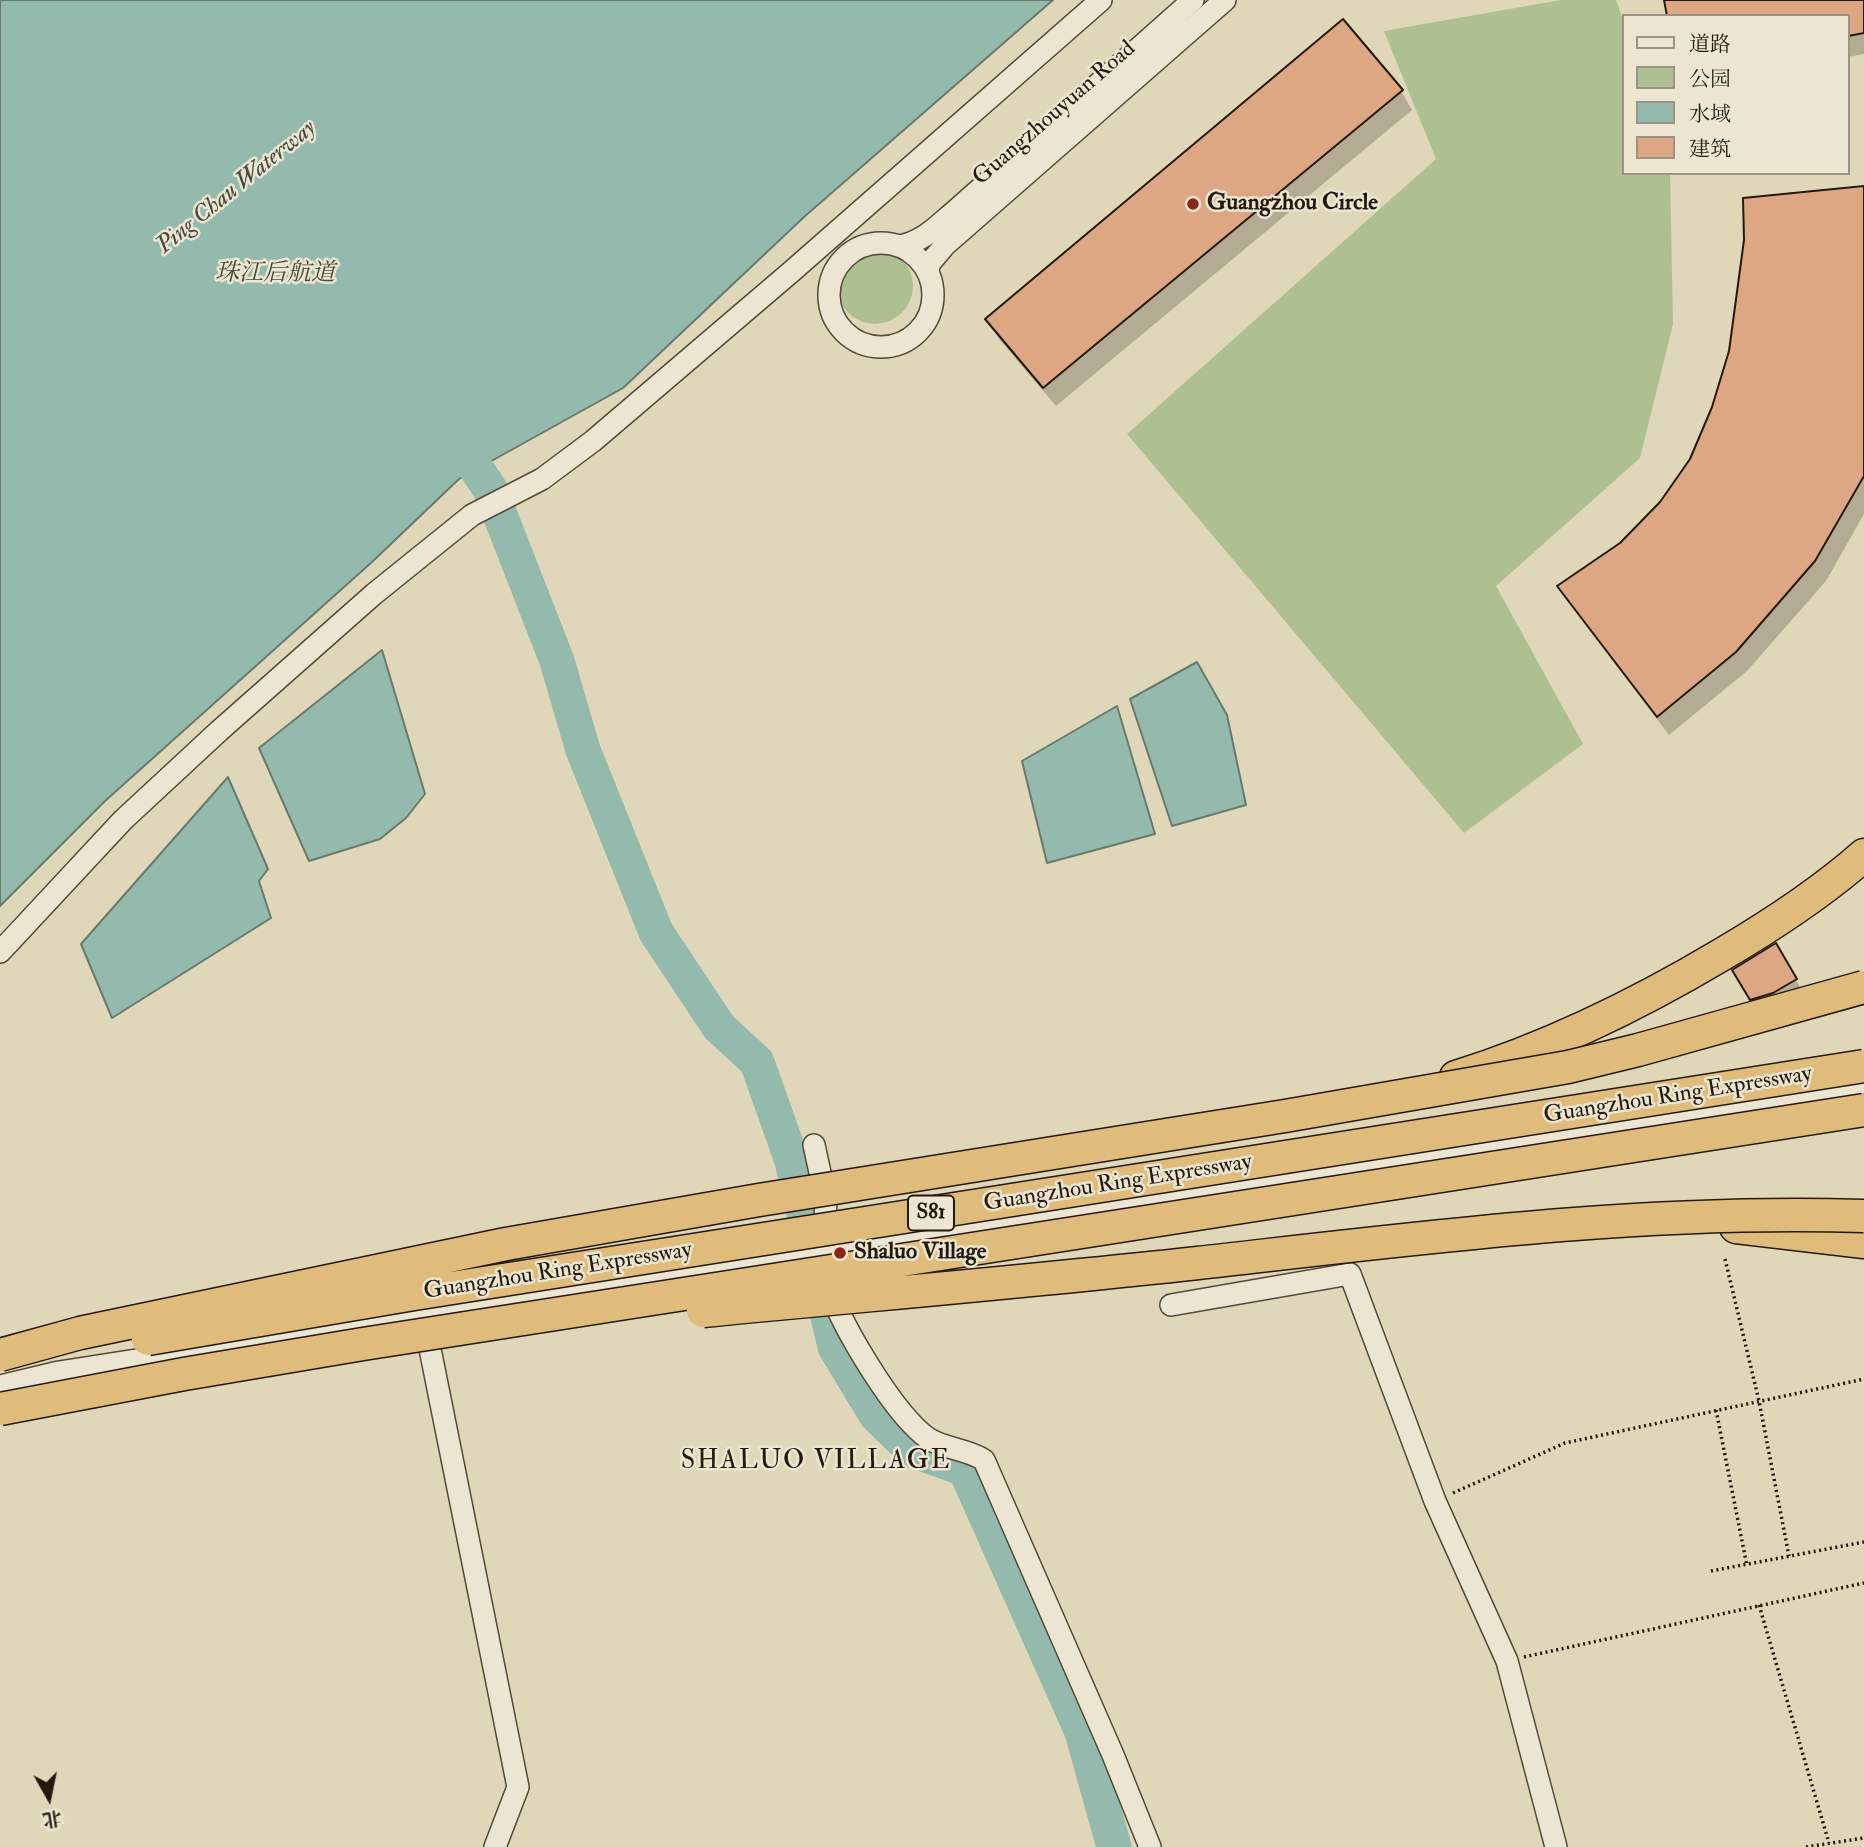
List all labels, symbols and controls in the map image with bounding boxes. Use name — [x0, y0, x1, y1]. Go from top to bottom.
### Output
legend — [1622, 14, 1850, 175]
text: 道路 — [1689, 31, 1731, 58]
street label: Guangzhouyuan Road — [968, 36, 1142, 192]
text: 公园 — [1689, 66, 1731, 93]
text: 水域 — [1689, 101, 1731, 128]
water label: Ping Chau Waterway — [152, 115, 322, 261]
text: 建筑 — [1689, 136, 1731, 163]
place label: Guangzhou Circle — [1207, 190, 1378, 218]
marker: Guangzhou Circle — [1185, 196, 1201, 212]
water label: 珠江后航道 — [215, 261, 335, 289]
street label: Guangzhou Ring Expressway — [1542, 1061, 1814, 1131]
street label: Guangzhou Ring Expressway — [982, 1149, 1254, 1219]
road number: S81 — [908, 1196, 954, 1230]
street label: Guangzhou Ring Expressway — [422, 1237, 694, 1307]
place label: Shaluo Village — [854, 1239, 986, 1267]
marker: Shaluo Village — [832, 1245, 848, 1261]
district label: SHALUO VILLAGE — [682, 1446, 950, 1478]
north arrow — [14, 1763, 84, 1833]
text: 北 — [41, 1805, 64, 1832]

